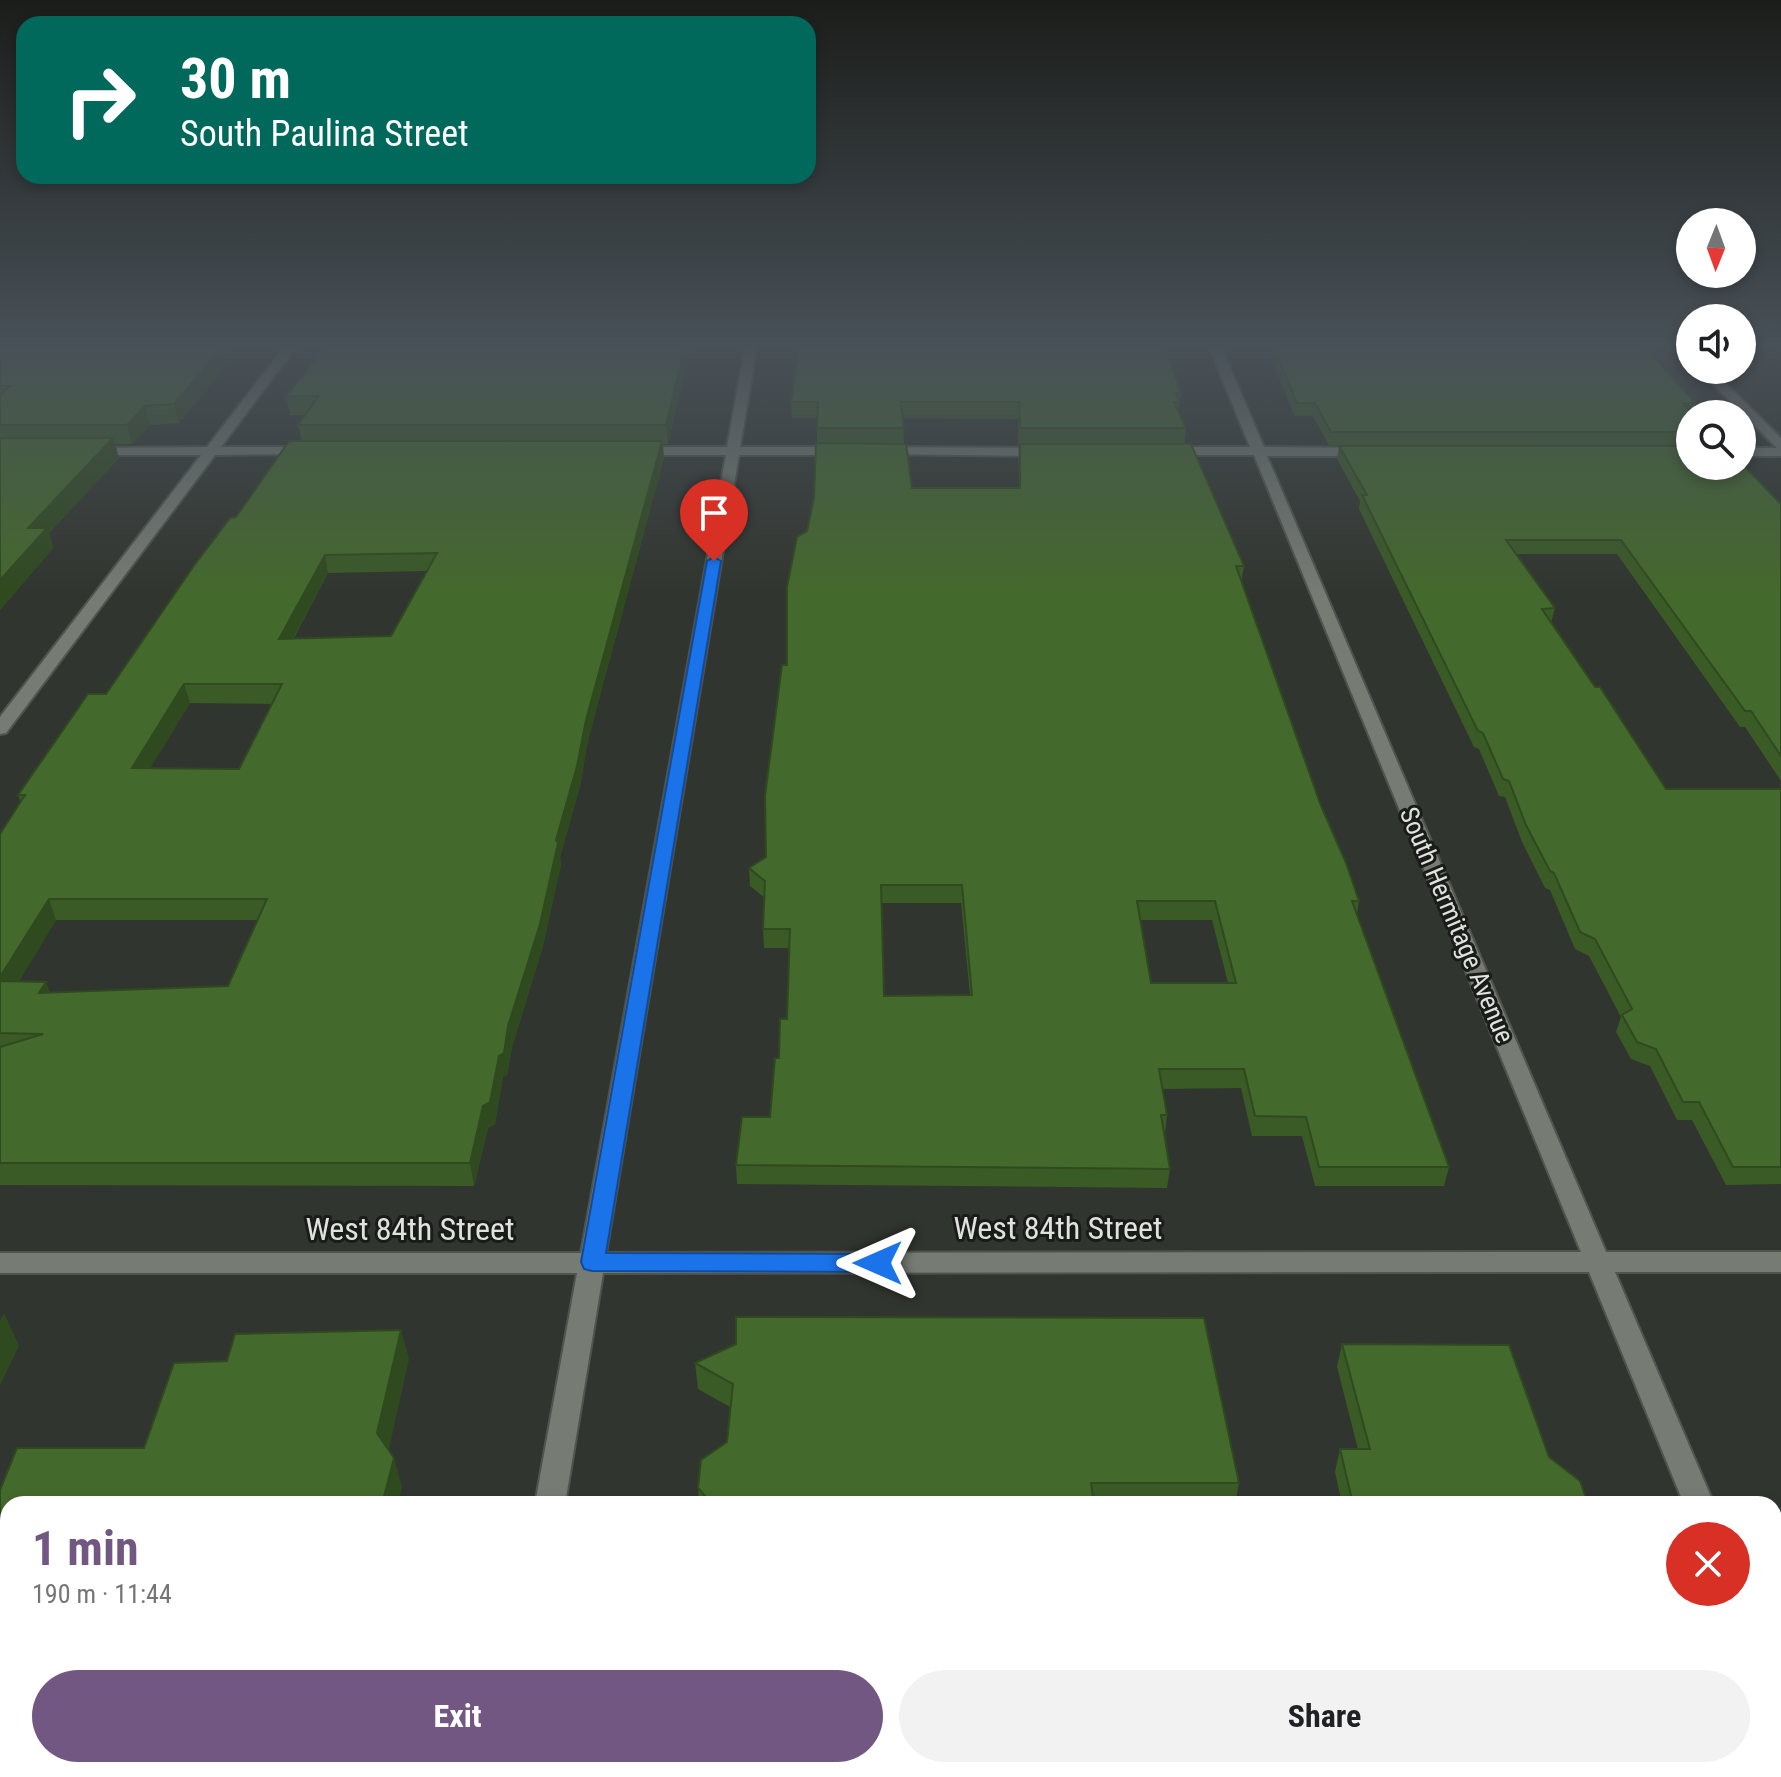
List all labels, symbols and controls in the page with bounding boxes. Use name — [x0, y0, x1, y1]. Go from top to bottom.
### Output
text: 30 m — [180, 46, 291, 112]
icon: right — [48, 48, 152, 152]
text: South Paulina Street — [180, 113, 469, 155]
north arrow — [1676, 208, 1756, 288]
map controls — [1676, 208, 1756, 480]
button: sound — [1676, 304, 1756, 384]
button: search — [1676, 400, 1756, 480]
pin — [680, 479, 748, 561]
icon: arrive — [692, 491, 736, 535]
street label: South Hermitage Avenue — [1394, 803, 1520, 1047]
street label: West 84th Street — [953, 1209, 1163, 1247]
street label: West 84th Street — [305, 1210, 515, 1248]
position arrow — [836, 1221, 920, 1305]
text: 1 min — [32, 1520, 139, 1577]
button: close — [1666, 1522, 1750, 1606]
text: 190 m · 11:44 — [32, 1579, 172, 1609]
button: Exit — [32, 1670, 883, 1762]
button: Share — [899, 1670, 1750, 1762]

